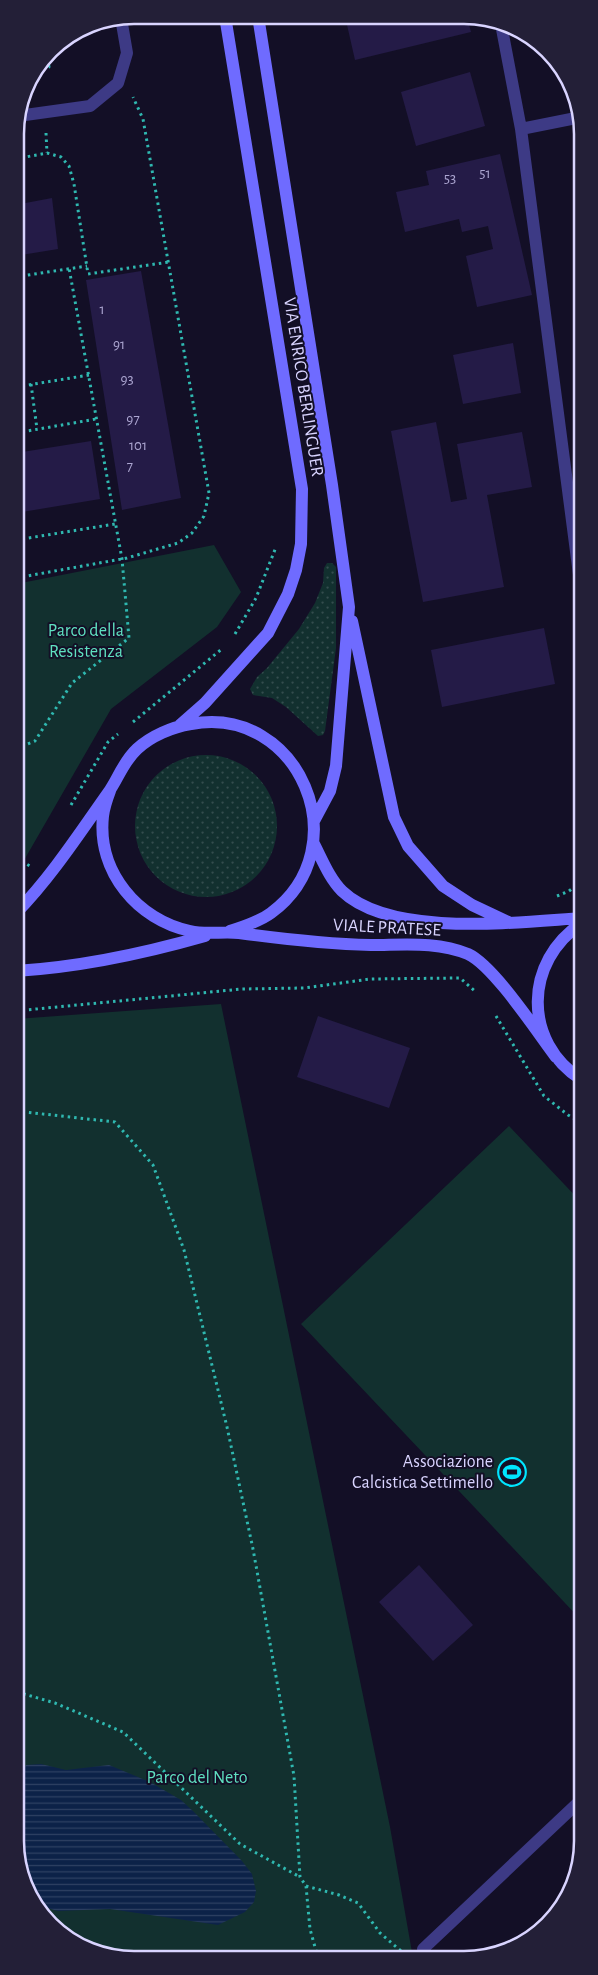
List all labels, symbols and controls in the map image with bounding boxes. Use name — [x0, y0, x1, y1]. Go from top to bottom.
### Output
house number: 51 — [479, 166, 491, 181]
house number: 53 — [444, 171, 456, 186]
street label: VIA ENRICO BERLINGUER — [280, 296, 326, 478]
house number: 1 — [99, 302, 105, 317]
house number: 91 — [113, 337, 125, 352]
house number: 93 — [120, 372, 134, 387]
house number: 97 — [126, 412, 140, 427]
house number: 101 — [129, 438, 147, 453]
house number: 7 — [127, 459, 133, 474]
park label: Parco della Resistenza — [48, 622, 124, 661]
street label: VIALE PRATESE — [333, 916, 442, 940]
place label: Associazione Calcistica Settimello — [352, 1453, 493, 1492]
sports icon: Associazione Calcistica Settimello — [497, 1457, 527, 1487]
park label: Parco del Neto — [146, 1769, 248, 1787]

